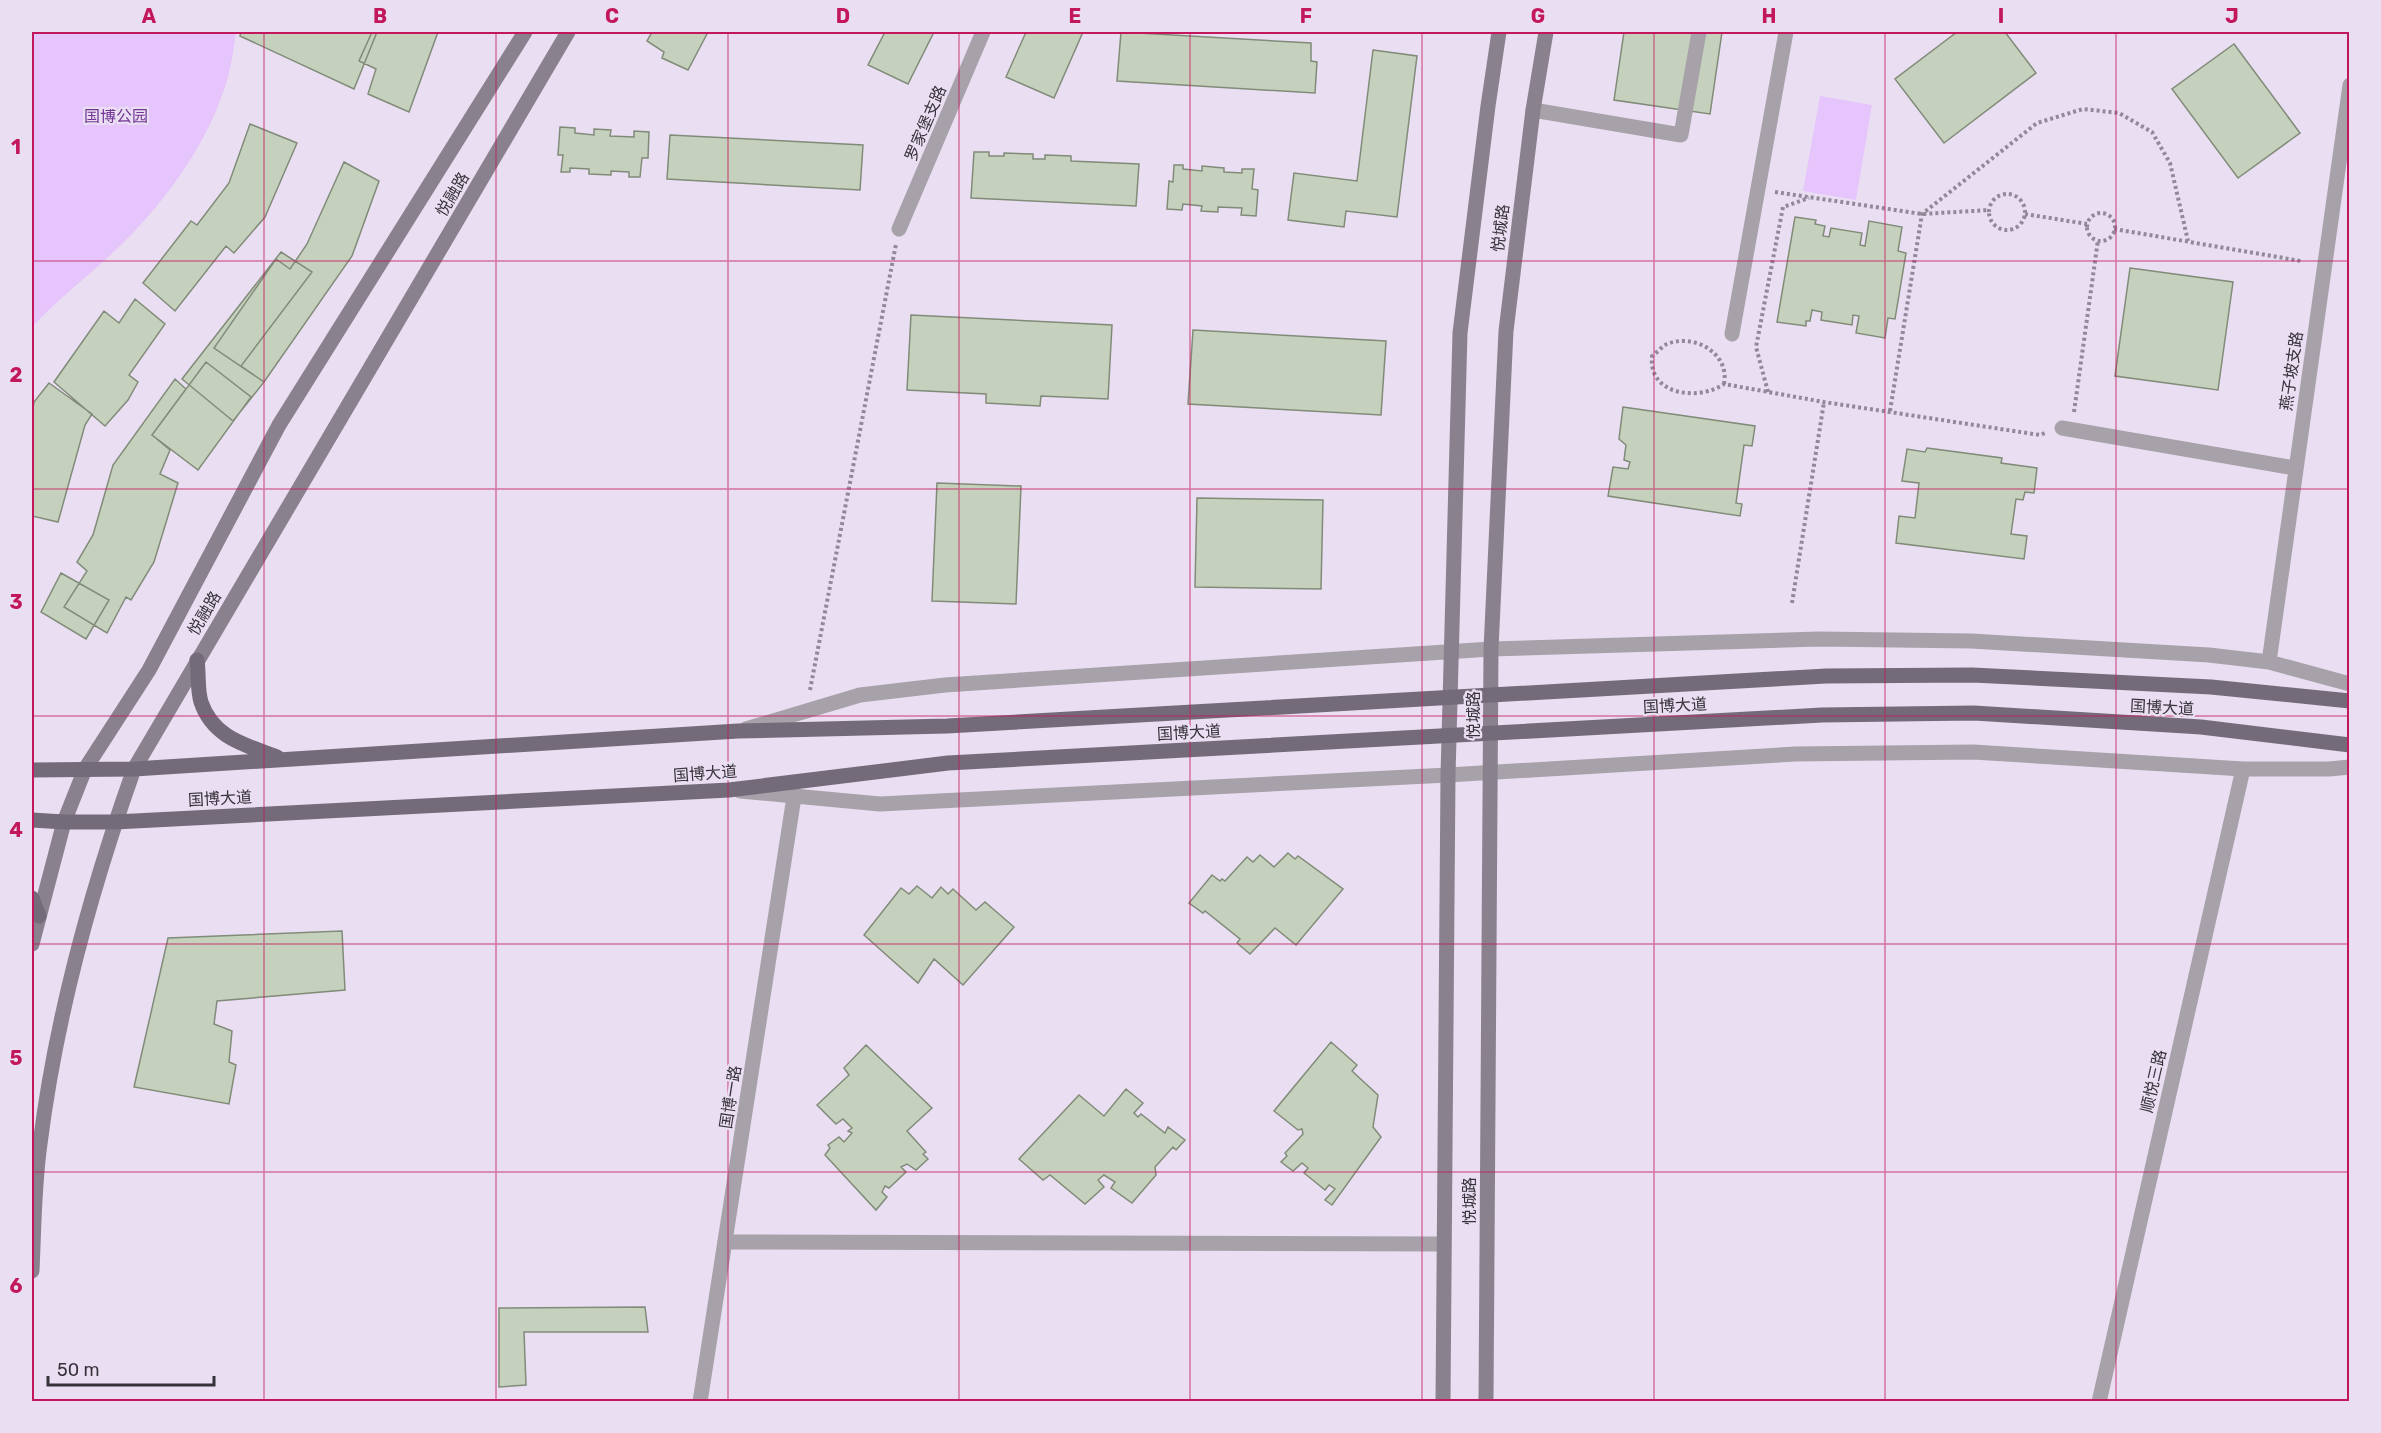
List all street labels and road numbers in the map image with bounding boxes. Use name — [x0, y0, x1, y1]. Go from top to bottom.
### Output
street label: 罗家堡支路 — [901, 83, 950, 164]
street label: 悦融路 — [432, 169, 473, 220]
street label: 悦城路 — [1488, 203, 1513, 253]
street label: 燕子坡支路 — [2277, 330, 2306, 412]
street label: 悦融路 — [184, 588, 225, 639]
street label: 悦城路 — [1464, 691, 1483, 739]
street label: 国博大道 — [1643, 694, 1707, 717]
street label: 国博大道 — [2130, 696, 2194, 719]
street label: 国博大道 — [1157, 721, 1221, 744]
street label: 国博大道 — [672, 762, 738, 785]
street label: 国博大道 — [188, 787, 252, 810]
street label: 顺悦三路 — [2137, 1048, 2170, 1114]
street label: 国博一路 — [716, 1064, 745, 1130]
street label: 悦城路 — [1460, 1177, 1479, 1225]

